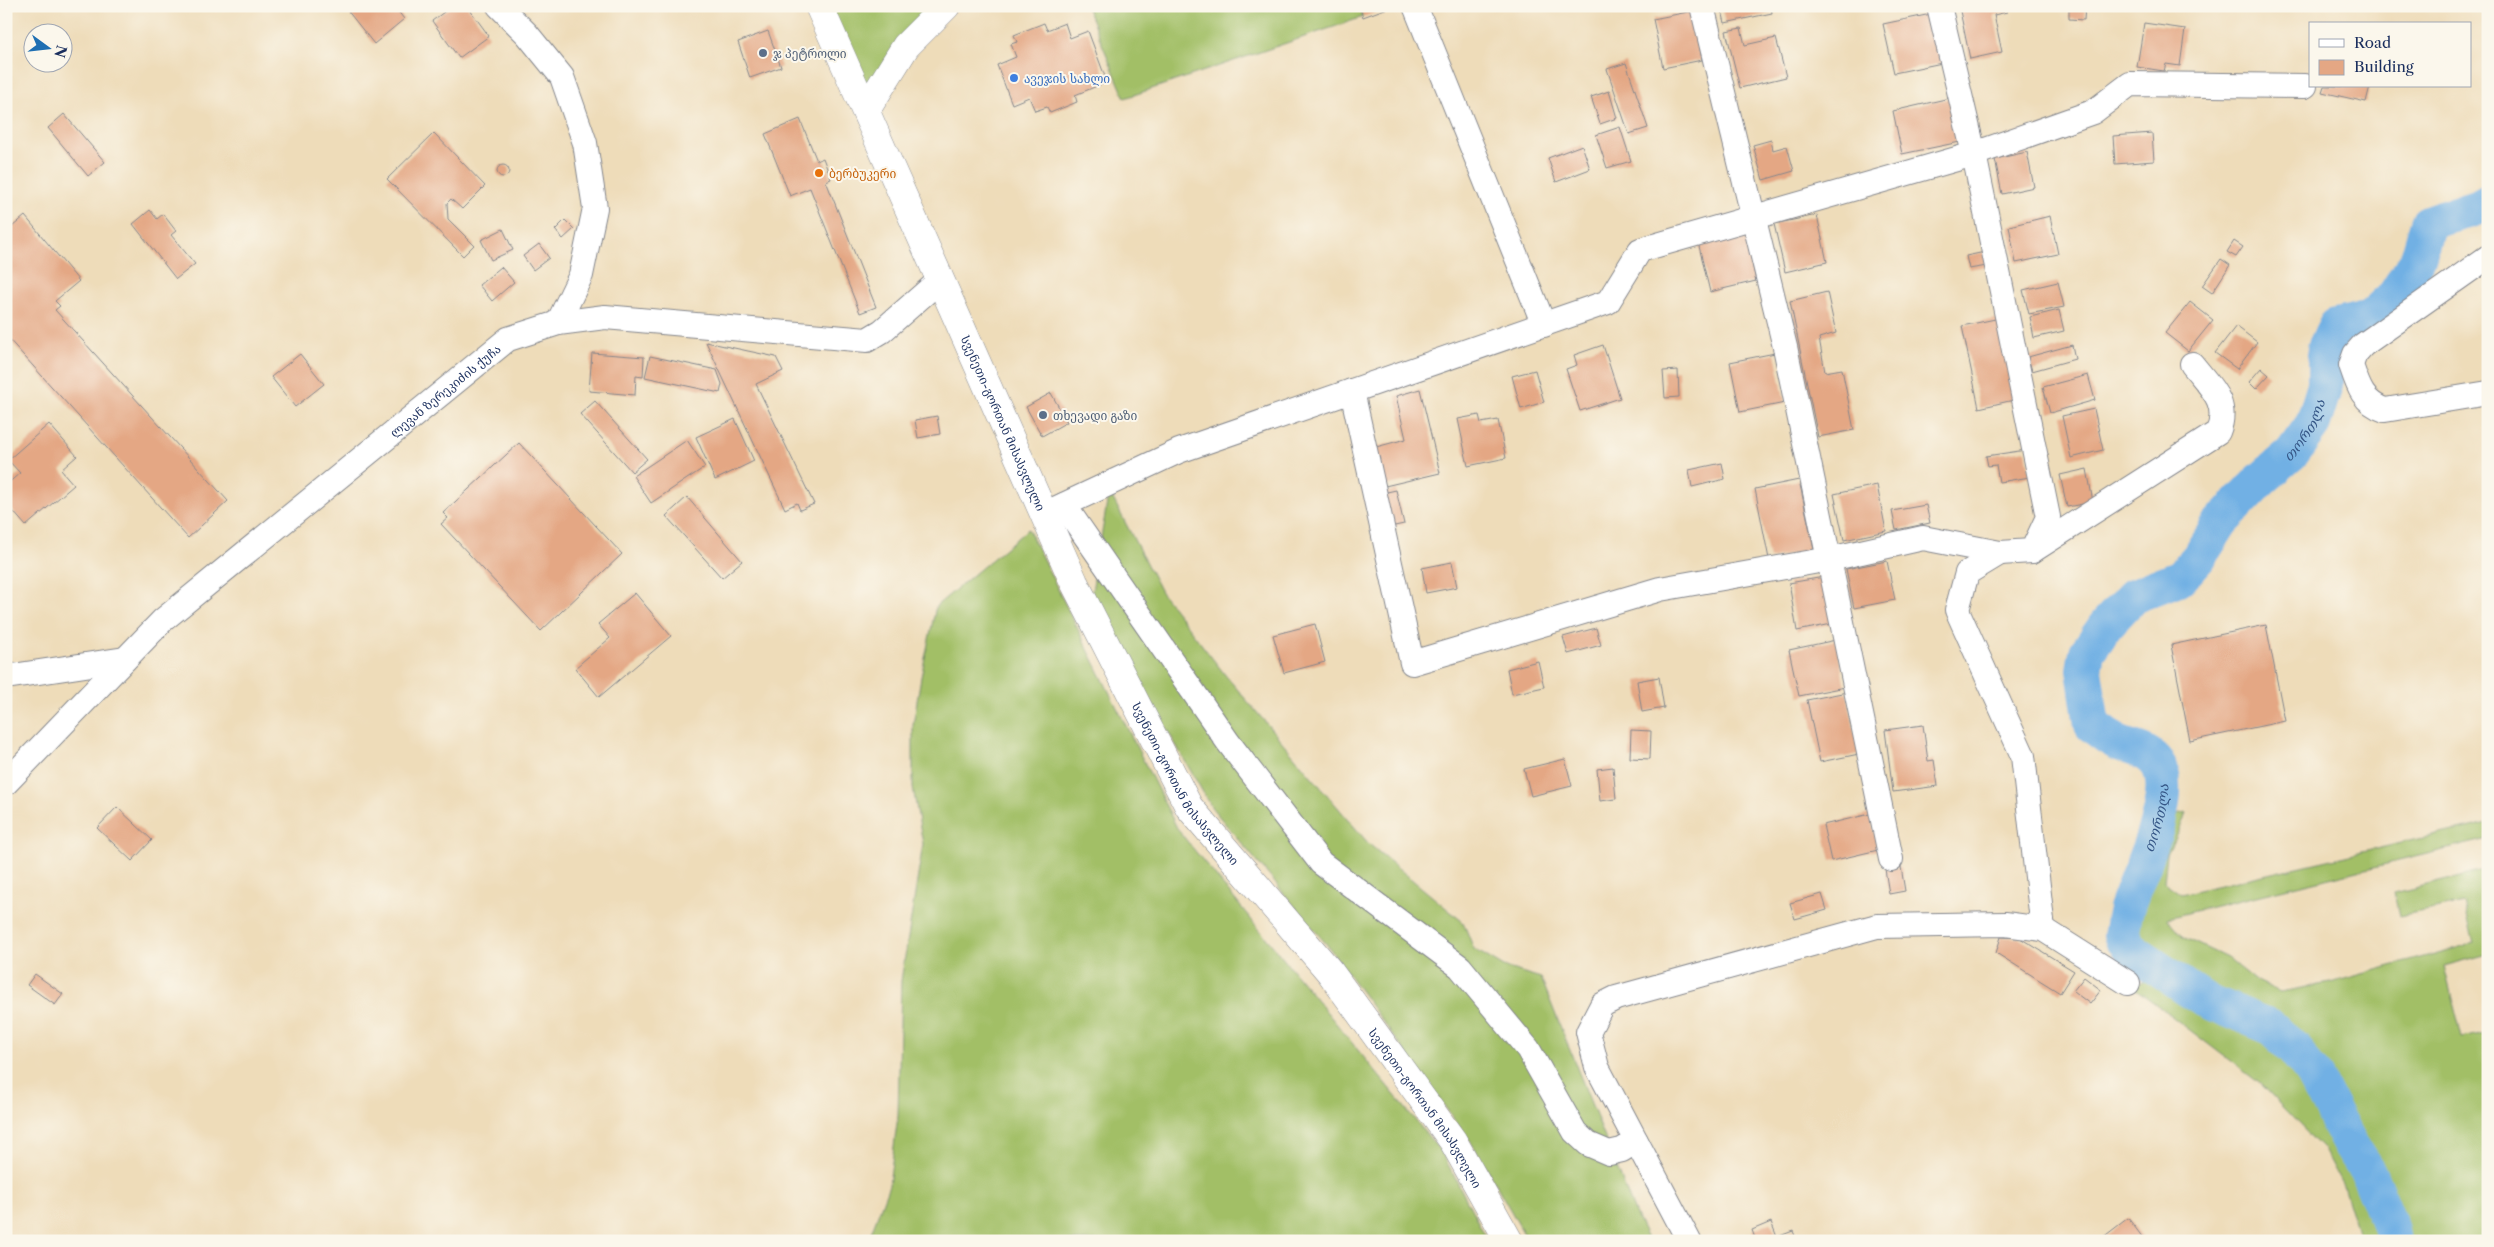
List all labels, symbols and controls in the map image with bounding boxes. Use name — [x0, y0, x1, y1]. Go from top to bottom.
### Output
north arrow — [22, 22, 72, 72]
legend — [2309, 22, 2472, 88]
text: Road — [2354, 33, 2391, 52]
text: N — [50, 43, 71, 60]
place label: ჯ პეტროლი — [773, 46, 847, 61]
marker: ჯ პეტროლი — [757, 47, 769, 59]
text: Building — [2354, 57, 2414, 76]
place label: ავეჯის სახლი — [1024, 71, 1110, 86]
marker: ავეჯის სახლი — [1008, 72, 1020, 84]
place label: ბერბუკერი — [829, 166, 897, 181]
marker: ბერბუკერი — [813, 167, 825, 179]
street label: სვენეთი-გორთან მისასვლელი — [958, 333, 1049, 513]
street label: ლევან ზერეკიძის ქუჩა — [387, 341, 503, 440]
water label: თორთლა — [2280, 397, 2329, 465]
place label: თხევადი გაზი — [1053, 408, 1137, 423]
marker: თხევადი გაზი — [1037, 409, 1049, 421]
street label: სვენეთი-გორთან მისასვლელი — [1129, 700, 1243, 868]
water label: თორთლა — [2140, 784, 2172, 855]
street label: სვენეთი-გორთან მისასვლელი — [1366, 1025, 1485, 1191]

